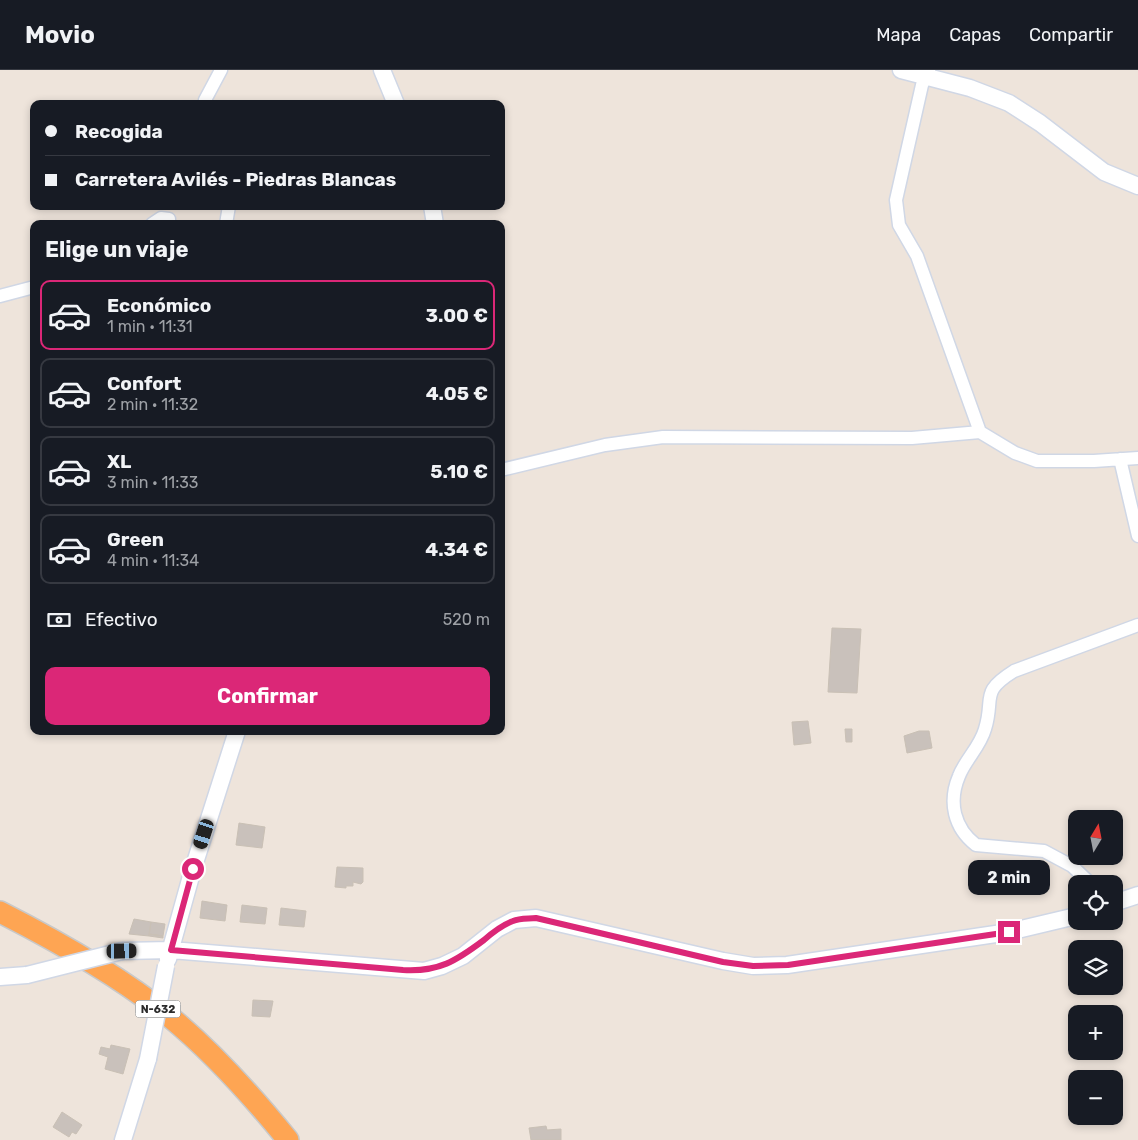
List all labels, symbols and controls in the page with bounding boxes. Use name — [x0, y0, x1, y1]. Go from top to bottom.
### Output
text: Movio — [25, 21, 95, 49]
text: Mapa — [876, 24, 921, 46]
text: Capas — [949, 24, 1001, 46]
text: Compartir — [1029, 24, 1113, 46]
text: Recogida — [75, 120, 163, 143]
text: Carretera Avilés - Piedras Blancas — [75, 168, 396, 191]
text: Elige un viaje — [45, 236, 189, 263]
icon: car — [47, 293, 92, 338]
text: Económico — [107, 294, 211, 317]
text: 3.00 € — [425, 304, 488, 327]
text: 1 min · 11:31 — [107, 317, 193, 336]
icon: car — [47, 371, 92, 416]
text: Confort — [107, 372, 181, 395]
text: 4.05 € — [426, 382, 488, 405]
text: 2 min · 11:32 — [107, 395, 198, 414]
icon: car — [47, 449, 92, 494]
text: XL — [107, 450, 131, 473]
text: 5.10 € — [430, 460, 488, 483]
text: 3 min · 11:33 — [107, 473, 198, 492]
icon: car — [47, 527, 92, 572]
text: Green — [107, 528, 164, 551]
text: 4.34 € — [425, 538, 488, 561]
text: 4 min · 11:34 — [107, 551, 199, 570]
icon: cash — [45, 606, 73, 634]
text: Efectivo — [85, 608, 158, 631]
text: 520 m — [443, 610, 490, 629]
button: Confirmar — [45, 667, 490, 725]
north arrow — [1068, 810, 1122, 865]
map controls — [1068, 810, 1123, 1125]
car — [192, 817, 215, 851]
route start — [182, 858, 204, 880]
callout: 2 min — [968, 860, 1050, 894]
text: 2 min — [987, 868, 1031, 887]
button: locate — [1068, 875, 1123, 930]
route end — [998, 921, 1020, 943]
button: layers — [1068, 940, 1123, 995]
car — [106, 943, 137, 959]
road number: N-632 — [136, 1001, 180, 1018]
button: + — [1068, 1005, 1123, 1060]
button: − — [1068, 1070, 1123, 1125]

